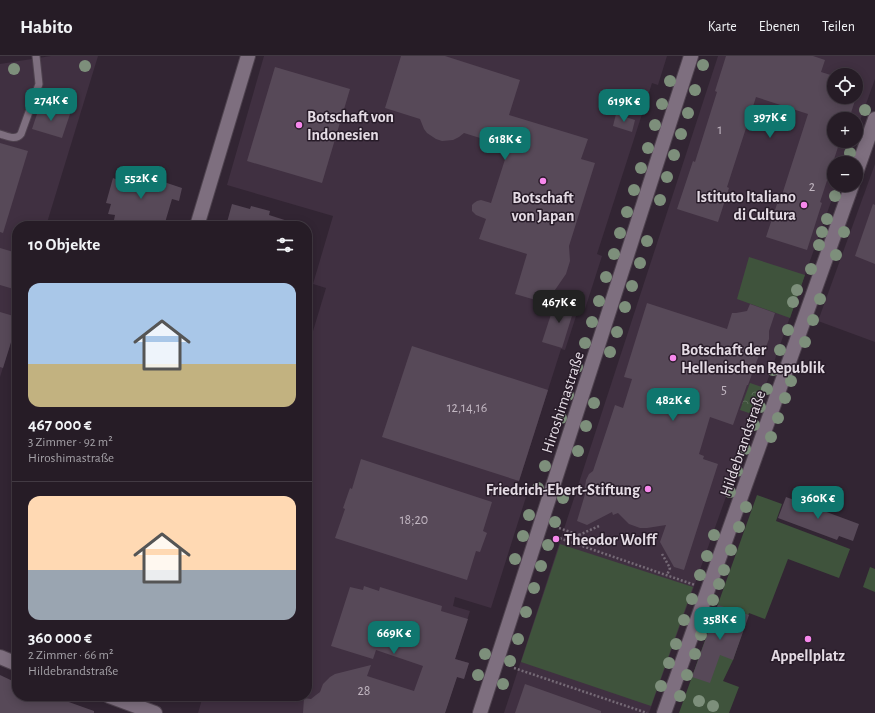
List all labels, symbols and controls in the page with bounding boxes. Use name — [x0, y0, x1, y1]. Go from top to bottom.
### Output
text: Habito — [20, 18, 73, 37]
text: Karte — [708, 20, 737, 34]
text: Ebenen — [759, 20, 800, 34]
text: Teilen — [822, 20, 855, 34]
map controls — [827, 68, 863, 192]
button: locate — [827, 68, 863, 104]
pin: 274K € — [18, 88, 84, 122]
pin: 619K € — [591, 89, 657, 123]
text: 274K € — [34, 94, 68, 107]
text: 619K € — [608, 95, 640, 108]
pin: 397K € — [737, 105, 803, 139]
place label: Botschaft von Indonesien — [307, 109, 394, 143]
text: 397K € — [753, 111, 787, 124]
button: + — [827, 112, 863, 148]
marker: Botschaft von Indonesien — [294, 120, 304, 130]
house number: 1 — [718, 123, 722, 137]
pin: 618K € — [472, 127, 538, 161]
text: 618K € — [489, 133, 522, 146]
button: − — [827, 156, 863, 192]
pin: 552K € — [108, 166, 174, 200]
text: 552K € — [125, 172, 157, 185]
marker: Botschaft von Japan — [538, 176, 548, 186]
house number: 2 — [809, 180, 815, 194]
place label: Istituto Italiano di Cultura — [696, 189, 796, 223]
place label: Botschaft von Japan — [512, 190, 574, 224]
marker: Istituto Italiano di Cultura — [799, 200, 809, 210]
icon: filters — [274, 234, 296, 256]
text: 10 Objekte — [28, 236, 100, 253]
pin: 467K € — [526, 290, 592, 324]
text: 467K € — [542, 296, 576, 309]
icon: home — [126, 309, 198, 381]
place label: Botschaft der Hellenischen Republik — [681, 342, 825, 376]
street label: Hiroshimastraße — [539, 350, 587, 455]
marker: Botschaft der Hellenischen Republik — [668, 353, 678, 363]
house number: 5 — [721, 383, 727, 397]
pin: 482K € — [640, 388, 706, 422]
street label: Hildebrandstraße — [717, 388, 769, 498]
text: 482K € — [656, 394, 690, 407]
house number: 12,14,16 — [447, 401, 487, 415]
text: 467 000 € — [28, 416, 92, 433]
text: 3 Zimmer · 92 m² — [28, 436, 113, 449]
text: Hiroshimastraße — [28, 452, 114, 465]
place label: Friedrich-Ebert-Stiftung — [486, 482, 641, 498]
marker: Friedrich-Ebert-Stiftung — [643, 484, 653, 494]
pin: 360K € — [785, 486, 851, 520]
text: 360K € — [801, 492, 835, 505]
house number: 18;20 — [400, 513, 428, 527]
icon: home — [126, 522, 198, 594]
place label: Theodor Wolff — [564, 532, 658, 548]
marker: Theodor Wolff — [551, 534, 561, 544]
pin: 358K € — [687, 607, 753, 641]
text: 358K € — [703, 613, 737, 626]
pin: 669K € — [361, 621, 427, 655]
text: 669K € — [377, 627, 411, 640]
text: 360 000 € — [28, 629, 92, 646]
marker: Appellplatz — [803, 634, 813, 644]
place label: Appellplatz — [771, 648, 845, 664]
text: 2 Zimmer · 66 m² — [28, 649, 114, 662]
text: Hildebrandstraße — [28, 665, 118, 678]
house number: 28 — [357, 684, 371, 698]

